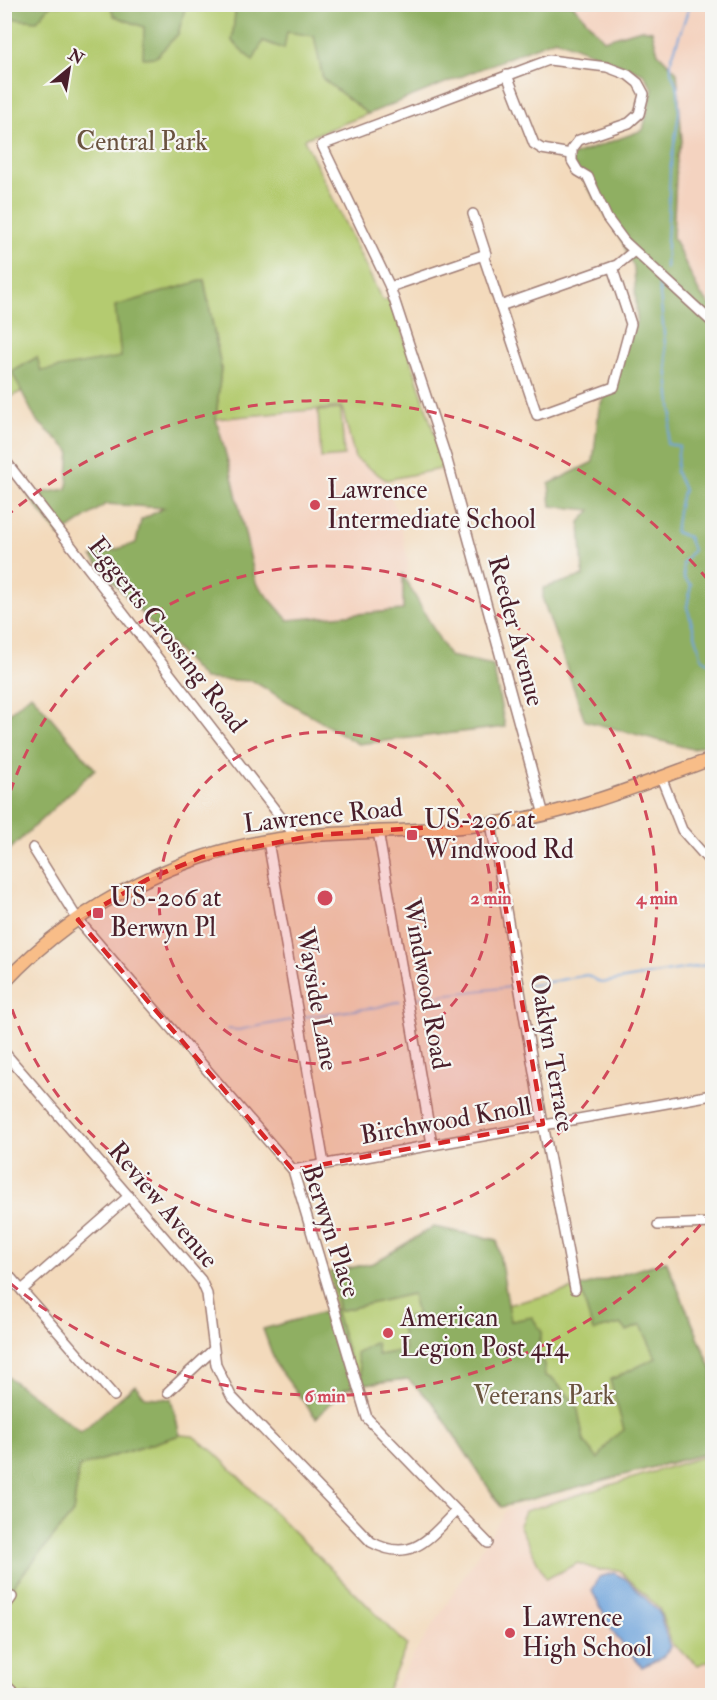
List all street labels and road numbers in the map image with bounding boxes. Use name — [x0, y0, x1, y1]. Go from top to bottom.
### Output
street label: Eggerts Crossing Road — [81, 531, 253, 739]
street label: Reeder Avenue — [481, 552, 551, 710]
street label: Lawrence Road — [242, 792, 405, 840]
street label: Windwood Road — [395, 895, 457, 1072]
street label: Wayside Lane — [289, 924, 345, 1073]
street label: Oaklyn Terrace — [522, 972, 582, 1134]
street label: Birchwood Knoll — [358, 1090, 535, 1152]
street label: Review Avenue — [101, 1135, 225, 1275]
street label: Berwyn Place — [294, 1160, 368, 1302]

